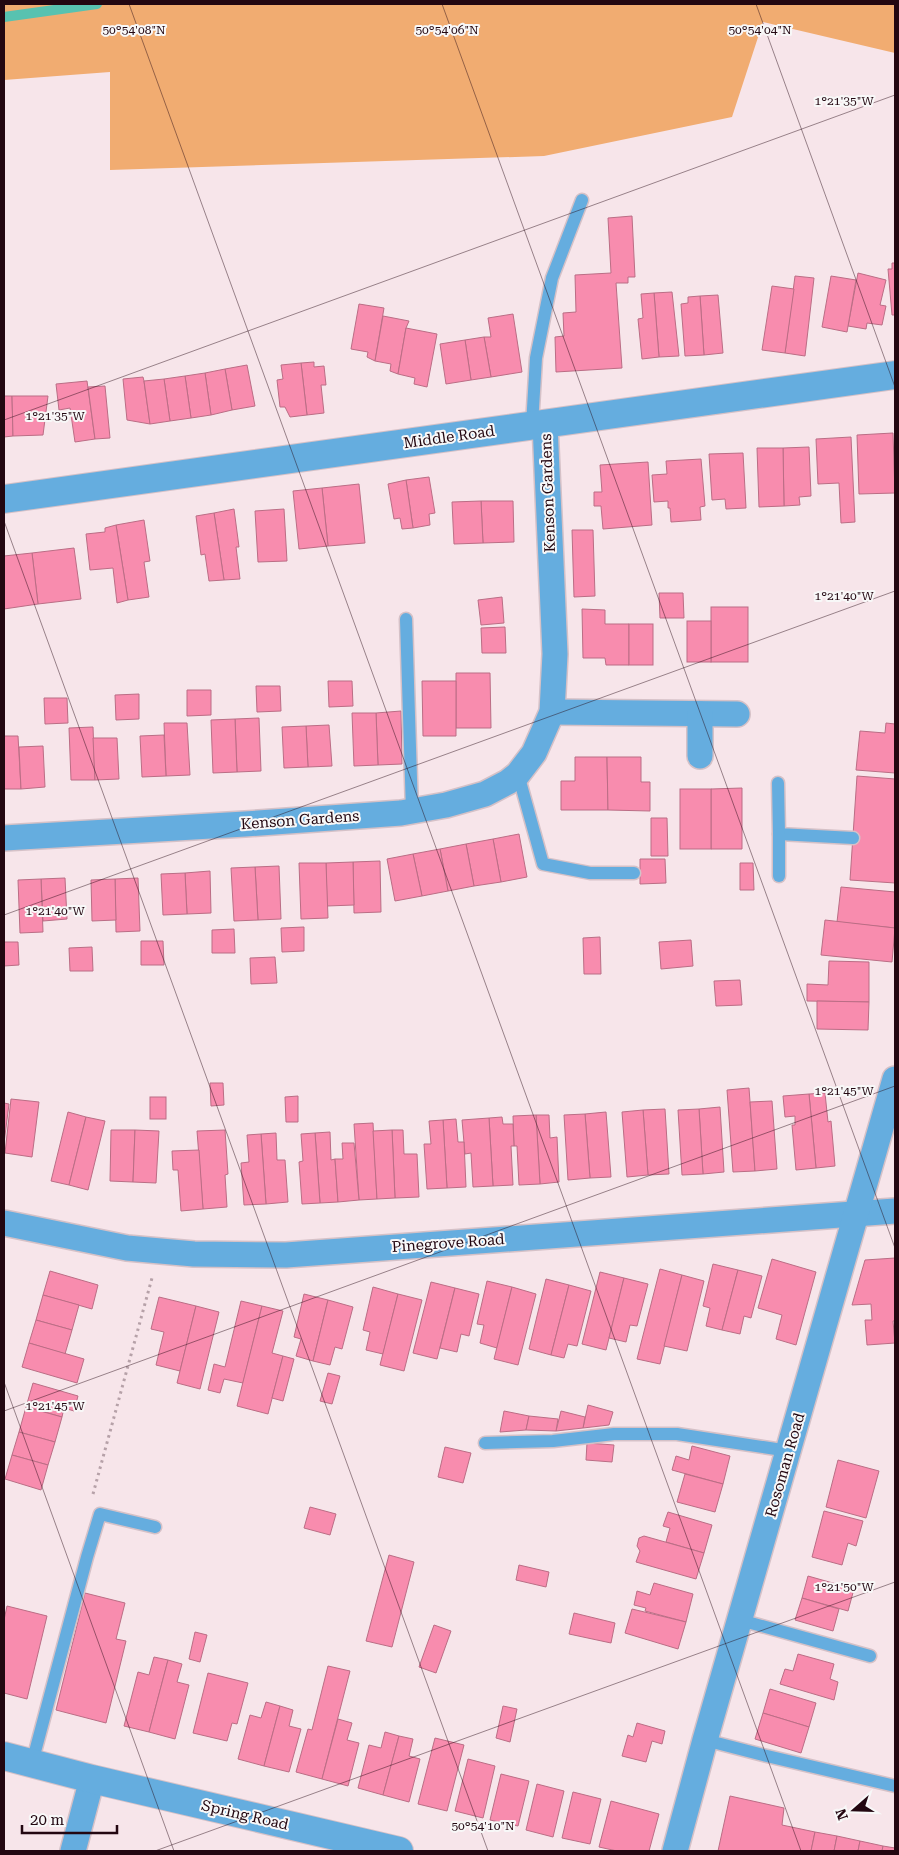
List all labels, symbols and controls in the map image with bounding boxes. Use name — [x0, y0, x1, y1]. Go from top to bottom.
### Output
text: 50°54'08"N — [102, 23, 166, 37]
text: 50°54'06"N — [415, 23, 479, 37]
text: 50°54'04"N — [728, 23, 792, 37]
text: 1°21'35"W — [814, 94, 874, 108]
text: 1°21'35"W — [25, 409, 85, 423]
street label: Middle Road — [402, 422, 496, 452]
street label: Kenson Gardens — [537, 433, 559, 553]
text: 1°21'40"W — [814, 589, 874, 603]
street label: Kenson Gardens — [240, 807, 360, 833]
text: 1°21'40"W — [25, 904, 85, 918]
text: 1°21'45"W — [814, 1084, 874, 1098]
street label: Pinegrove Road — [391, 1230, 505, 1256]
text: 1°21'45"W — [25, 1399, 85, 1413]
street label: Rosoman Road — [761, 1410, 809, 1519]
text: 1°21'50"W — [814, 1580, 874, 1594]
north arrow — [829, 1785, 879, 1835]
street label: Spring Road — [200, 1796, 291, 1834]
scale bar — [22, 1802, 118, 1834]
text: N — [832, 1806, 851, 1822]
text: 20 m — [30, 1811, 65, 1829]
text: 50°54'10"N — [451, 1819, 515, 1833]

